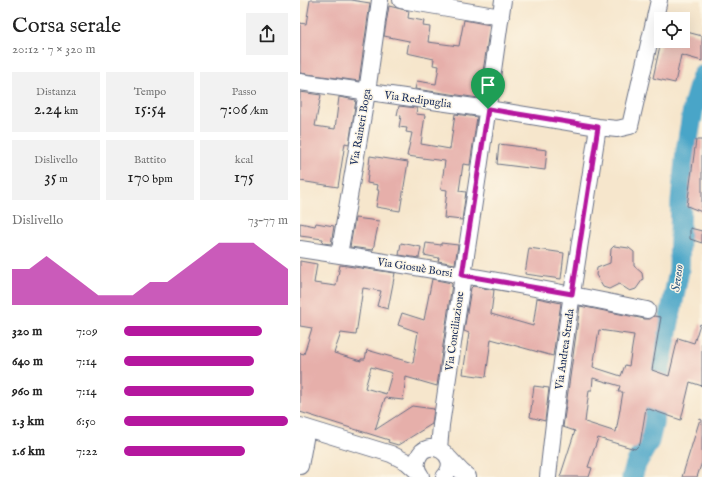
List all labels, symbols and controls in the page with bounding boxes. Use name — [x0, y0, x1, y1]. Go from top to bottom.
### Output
text: Corsa serale — [12, 12, 121, 40]
map controls — [654, 12, 690, 48]
button: locate — [654, 12, 690, 48]
button: share — [246, 13, 288, 55]
text: 20:12 · 7 × 320 m — [12, 41, 96, 58]
pin — [471, 68, 505, 109]
icon: arrive — [477, 74, 499, 96]
text: Distanza — [36, 85, 76, 99]
text: Tempo — [134, 85, 166, 99]
text: Passo — [232, 85, 256, 99]
street label: Via Raineri Boga — [347, 88, 375, 168]
street label: Via Redipuglia — [382, 88, 453, 112]
text: 2.24 — [34, 99, 62, 120]
text: 15:54 — [134, 99, 166, 120]
text: 7:06 — [220, 99, 248, 120]
text: km — [62, 104, 78, 118]
text: /km — [248, 104, 268, 118]
text: Dislivello — [34, 153, 78, 167]
text: Battito — [134, 153, 166, 167]
text: kcal — [235, 153, 253, 167]
text: 35 — [44, 167, 57, 188]
text: 170 — [127, 167, 150, 188]
text: 175 — [234, 167, 254, 188]
text: m — [57, 172, 68, 186]
text: bpm — [150, 172, 173, 186]
text: Dislivello — [12, 212, 63, 229]
text: 73–77 m — [248, 212, 288, 229]
street label: Via Giosuè Borsi — [375, 255, 453, 281]
water label: Seveso — [668, 263, 687, 293]
street label: Via Conciliazione — [442, 291, 467, 373]
street label: Via Andrea Strada — [552, 308, 578, 391]
text: 320 m — [12, 323, 42, 340]
text: 7:09 — [76, 323, 98, 340]
text: 640 m — [12, 353, 43, 370]
text: 7:14 — [76, 353, 97, 370]
text: 960 m — [12, 383, 42, 400]
text: 7:14 — [76, 383, 97, 400]
text: 1.3 km — [12, 413, 44, 430]
text: 6:50 — [76, 413, 96, 430]
text: 1.6 km — [12, 443, 45, 460]
text: 7:22 — [76, 443, 98, 460]

